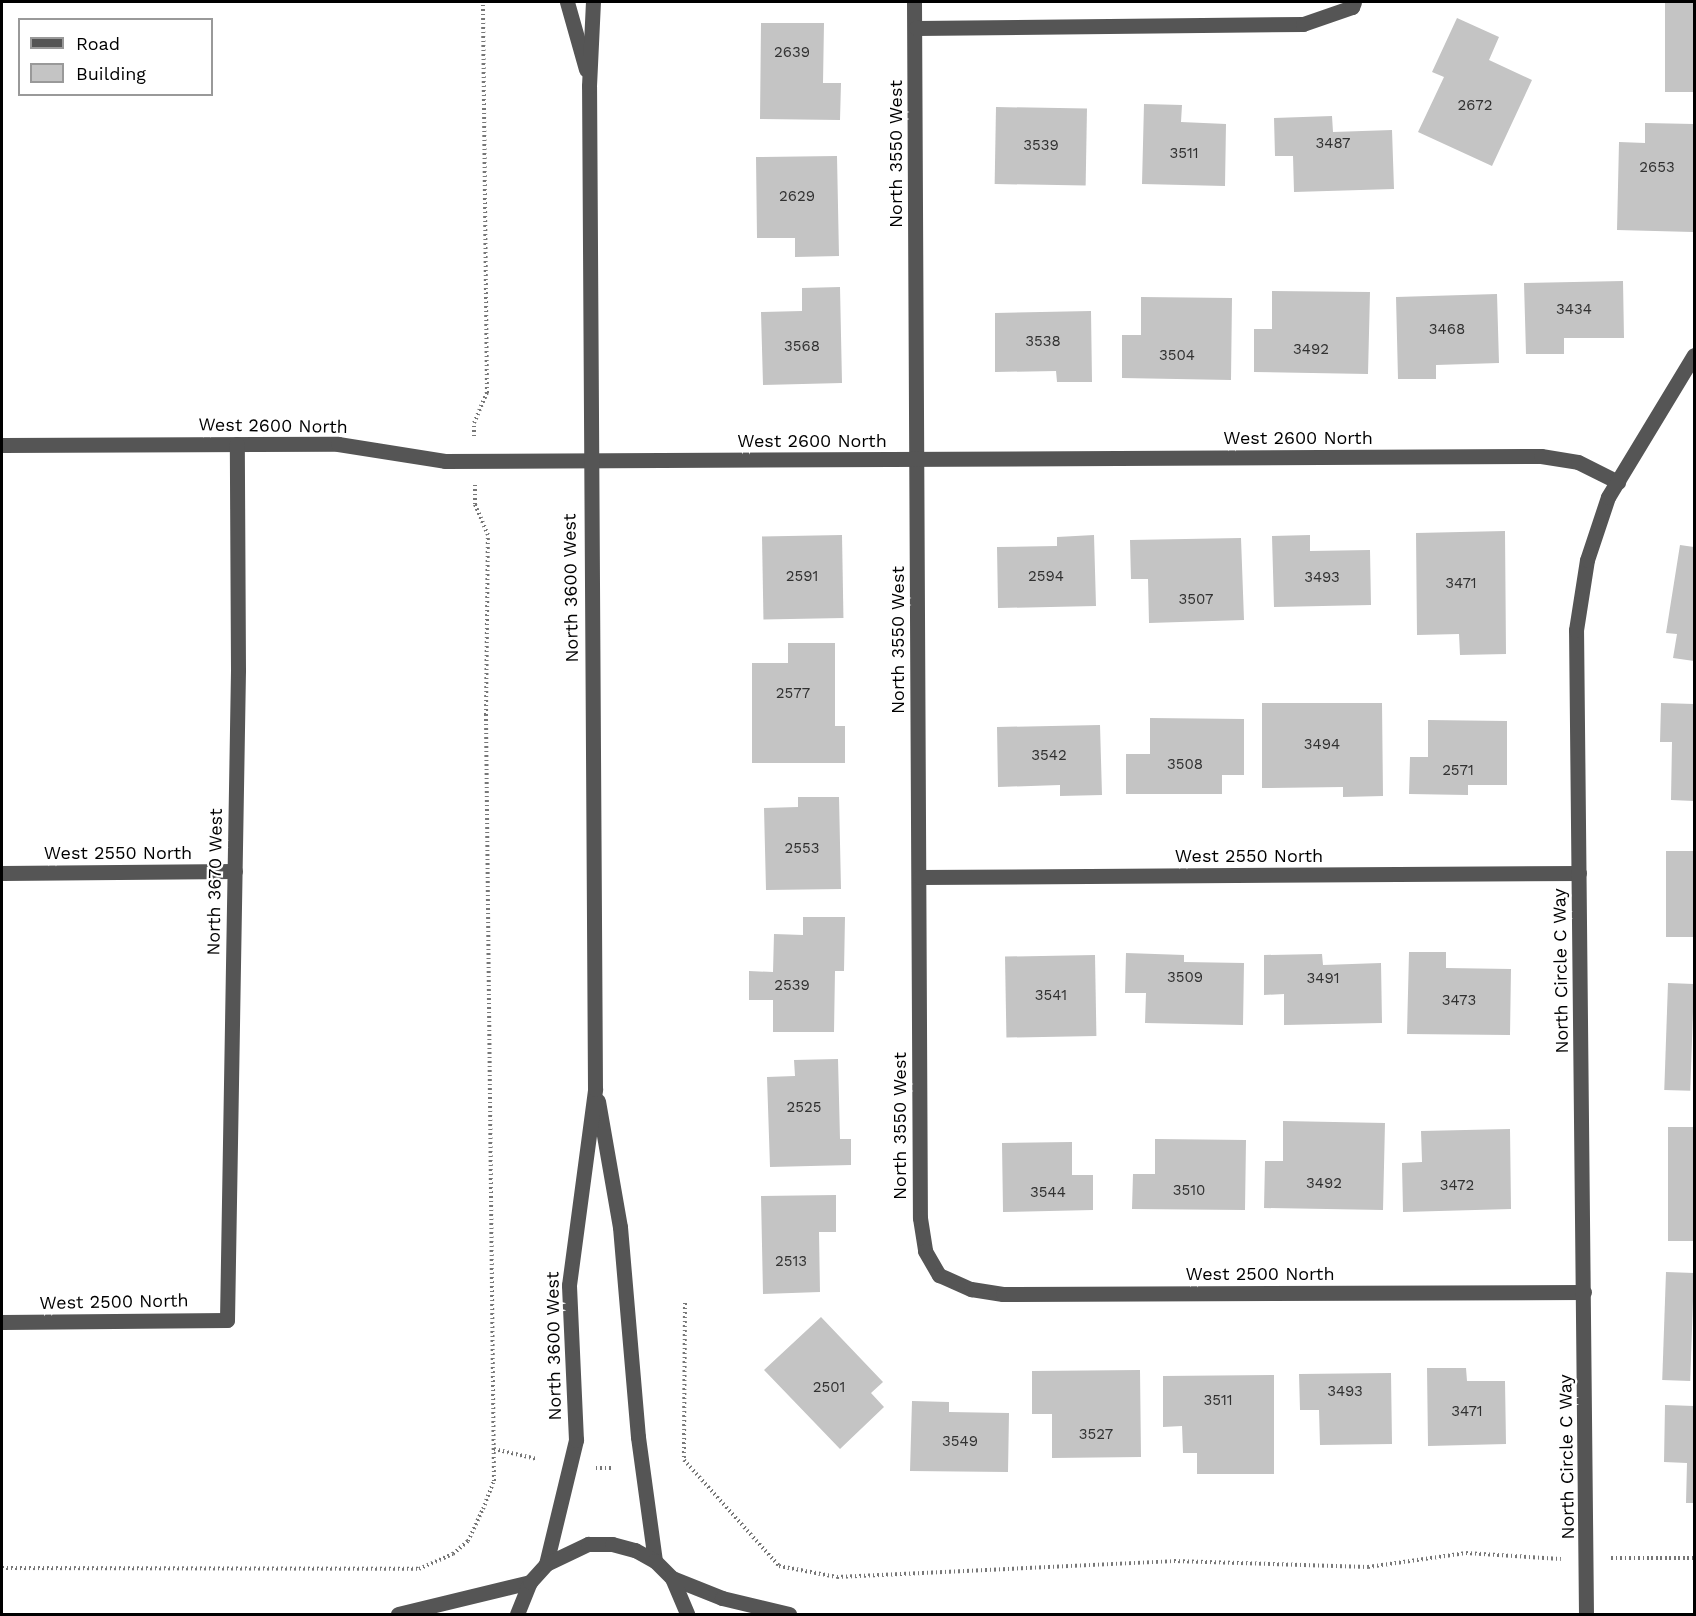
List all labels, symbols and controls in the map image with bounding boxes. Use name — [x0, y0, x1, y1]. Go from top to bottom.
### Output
legend — [18, 18, 213, 96]
text: Road — [76, 33, 120, 54]
house number: 2639 — [774, 44, 810, 62]
text: Building — [76, 63, 146, 84]
street label: North 3550 West — [885, 80, 907, 228]
house number: 2672 — [1458, 97, 1492, 115]
house number: 3487 — [1316, 135, 1350, 153]
house number: 3539 — [1023, 137, 1059, 155]
house number: 3511 — [1169, 145, 1199, 163]
house number: 2653 — [1639, 159, 1675, 177]
house number: 2629 — [779, 188, 815, 206]
house number: 3434 — [1556, 301, 1592, 319]
house number: 3468 — [1429, 321, 1465, 339]
house number: 3538 — [1025, 333, 1061, 351]
house number: 3568 — [784, 338, 820, 356]
house number: 3492 — [1293, 341, 1329, 359]
house number: 3504 — [1159, 347, 1195, 365]
street label: West 2600 North — [198, 414, 348, 438]
street label: West 2600 North — [1223, 427, 1373, 449]
street label: West 2600 North — [737, 430, 887, 452]
street label: North 3600 West — [559, 513, 583, 663]
street label: North 3550 West — [887, 566, 909, 714]
house number: 2591 — [786, 568, 818, 586]
house number: 2594 — [1028, 568, 1064, 586]
house number: 3493 — [1304, 569, 1340, 587]
house number: 3471 — [1445, 575, 1477, 593]
house number: 3507 — [1179, 591, 1213, 609]
house number: 2577 — [776, 685, 810, 703]
house number: 3494 — [1304, 736, 1340, 754]
house number: 3542 — [1031, 747, 1067, 765]
house number: 3508 — [1167, 756, 1203, 774]
house number: 2571 — [1442, 762, 1474, 780]
street label: North 3670 West — [203, 808, 227, 956]
house number: 2553 — [785, 840, 819, 858]
street label: West 2550 North — [44, 842, 192, 864]
street label: West 2550 North — [1175, 845, 1323, 867]
street label: North Circle C Way — [1549, 888, 1573, 1054]
house number: 3509 — [1167, 969, 1203, 987]
house number: 3491 — [1306, 970, 1340, 988]
house number: 2539 — [774, 977, 810, 995]
house number: 3541 — [1035, 987, 1067, 1005]
house number: 3473 — [1442, 992, 1476, 1010]
street label: North 3550 West — [889, 1052, 911, 1200]
house number: 2525 — [787, 1099, 821, 1117]
house number: 3492 — [1306, 1175, 1342, 1193]
house number: 3472 — [1440, 1177, 1474, 1195]
house number: 3510 — [1173, 1182, 1205, 1200]
house number: 3544 — [1030, 1184, 1066, 1202]
house number: 2513 — [775, 1253, 807, 1271]
street label: West 2500 North — [1185, 1263, 1335, 1285]
street label: North 3600 West — [542, 1271, 566, 1421]
street label: West 2500 North — [39, 1290, 189, 1314]
street label: North Circle C Way — [1555, 1374, 1579, 1540]
house number: 2501 — [813, 1379, 845, 1397]
house number: 3493 — [1327, 1383, 1363, 1401]
house number: 3511 — [1203, 1392, 1233, 1410]
house number: 3471 — [1451, 1403, 1483, 1421]
house number: 3527 — [1079, 1426, 1113, 1444]
house number: 3549 — [942, 1433, 978, 1451]

